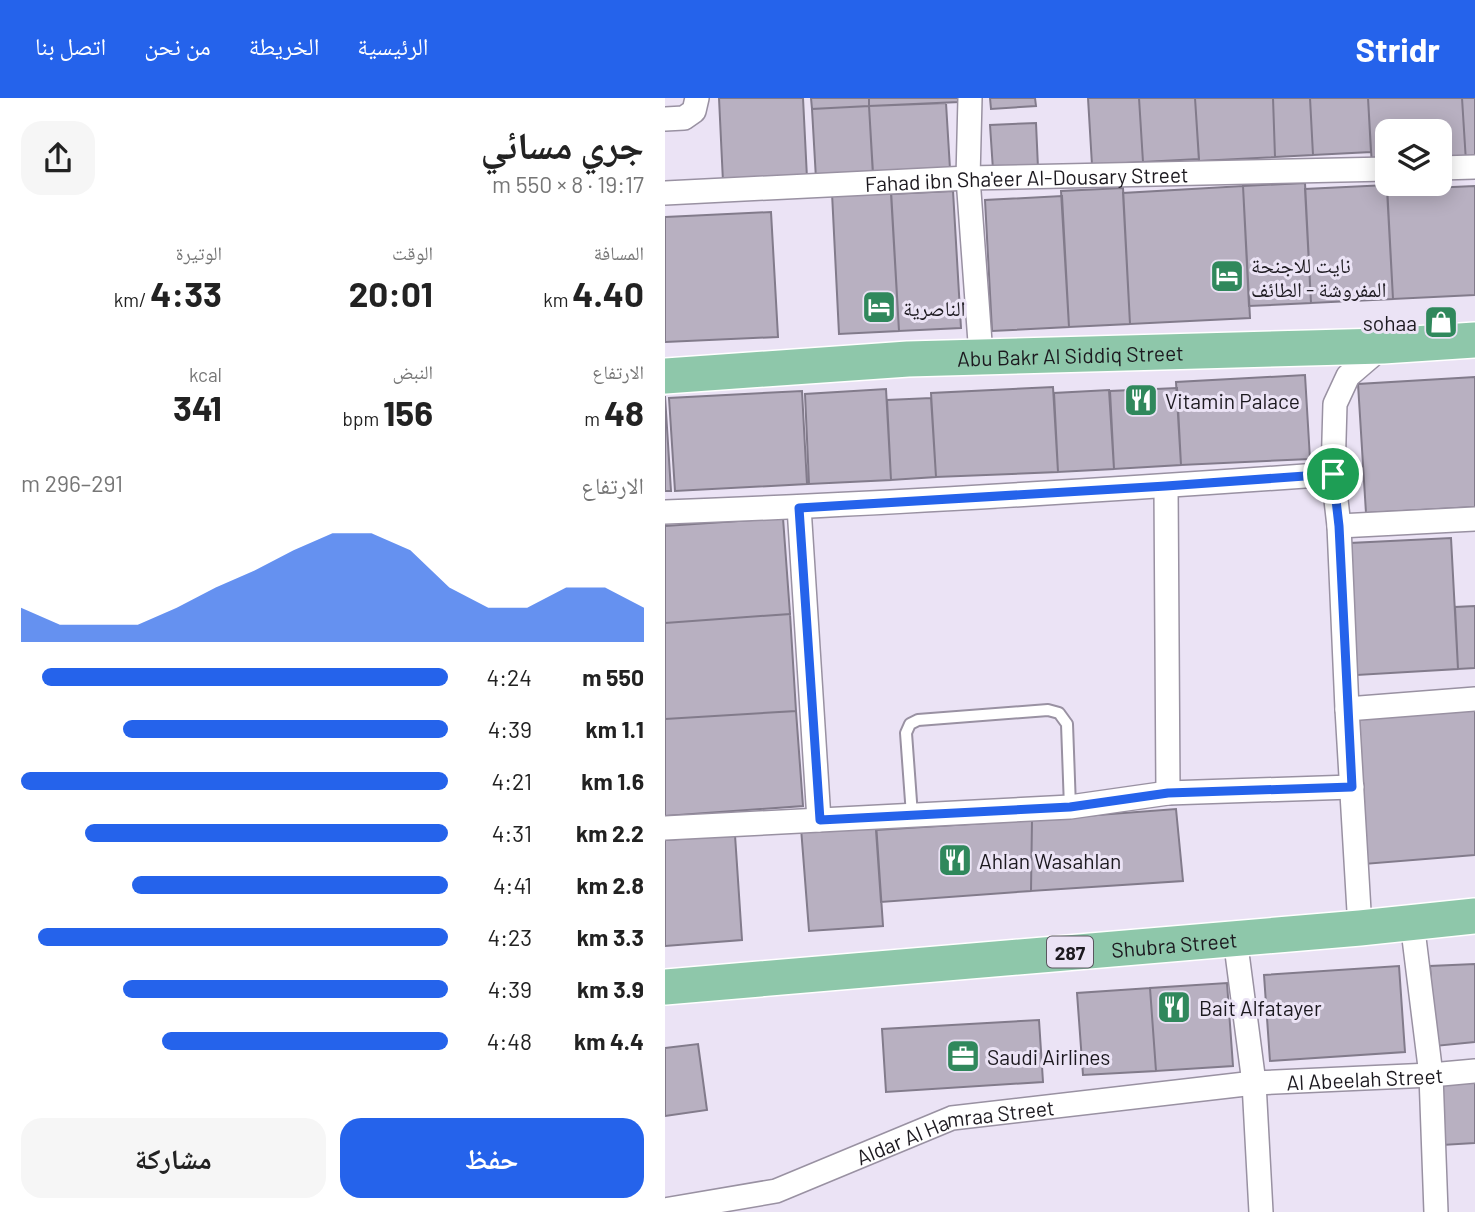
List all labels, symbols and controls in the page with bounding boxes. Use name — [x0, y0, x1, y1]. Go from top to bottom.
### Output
text: Stridr — [1355, 29, 1440, 69]
text: اتصل بنا — [35, 31, 106, 60]
text: من نحن — [144, 31, 211, 60]
text: الخريطة — [249, 31, 319, 60]
text: الرئيسية — [357, 31, 429, 60]
map controls — [1375, 119, 1452, 196]
button: layers — [1375, 119, 1452, 196]
button: share — [21, 121, 95, 195]
text: جري مسائي — [480, 121, 644, 167]
street label: Fahad ibn Sha'eer Al-Dousary Street — [864, 161, 1189, 196]
text: 19:17 · 8 × 550 m — [492, 170, 644, 198]
text: الوتيرة — [176, 241, 222, 264]
text: الوقت — [392, 241, 433, 264]
text: المسافة — [594, 241, 644, 264]
place label: نايت للاجنحة المفروشة - الطائف — [1251, 252, 1386, 301]
hotel icon: نايت للاجنحة المفروشة - الطائف — [1208, 257, 1246, 295]
text: 4:33 — [150, 272, 222, 314]
text: 20:01 — [349, 272, 433, 314]
text: 4.40 — [572, 272, 644, 314]
text: /km — [114, 288, 150, 311]
text: km — [543, 288, 572, 311]
hotel icon: الناصرية — [860, 288, 898, 326]
place label: الناصرية — [903, 295, 966, 320]
shop icon: sohaa — [1422, 303, 1460, 341]
place label: sohaa — [1363, 310, 1417, 335]
street label: Abu Bakr Al Siddiq Street — [957, 339, 1184, 370]
text: النبض — [392, 360, 433, 383]
text: الارتفاع — [592, 360, 644, 383]
text: kcal — [189, 363, 222, 386]
restaurant icon: Vitamin Palace — [1122, 381, 1160, 419]
text: 341 — [173, 386, 222, 428]
place label: Vitamin Palace — [1165, 388, 1300, 413]
text: 156 — [383, 391, 433, 433]
text: 48 — [604, 391, 644, 433]
text: bpm — [343, 407, 383, 430]
text: m — [584, 407, 604, 430]
pin — [1303, 444, 1363, 504]
icon: arrive — [1314, 455, 1352, 493]
text: 291–296 m — [21, 469, 123, 497]
text: الارتفاع — [581, 471, 644, 499]
text: 4:24 — [487, 663, 532, 691]
text: 550 m — [582, 663, 644, 691]
text: 4:39 — [488, 715, 532, 743]
text: 1.1 km — [585, 715, 644, 743]
text: 4:21 — [491, 767, 532, 795]
text: 1.6 km — [581, 767, 644, 795]
text: 4:31 — [492, 819, 532, 847]
text: 2.2 km — [576, 819, 644, 847]
restaurant icon: Ahlan Wasahlan — [936, 841, 974, 879]
place label: Ahlan Wasahlan — [979, 848, 1121, 873]
text: 4:41 — [493, 871, 532, 899]
text: 2.8 km — [576, 871, 644, 899]
text: 4:23 — [487, 923, 532, 951]
text: 3.3 km — [577, 923, 644, 951]
street label: Shubra Street — [1110, 926, 1238, 962]
road number: 287 — [1047, 936, 1093, 968]
text: 4:39 — [488, 975, 532, 1003]
text: 3.9 km — [577, 975, 644, 1003]
restaurant icon: Bait Alfatayer — [1155, 988, 1193, 1026]
place label: Bait Alfatayer — [1199, 995, 1322, 1020]
text: 4:48 — [487, 1027, 532, 1055]
text: 4.4 km — [574, 1027, 644, 1055]
office icon: Saudi Airlines — [944, 1037, 982, 1075]
place label: Saudi Airlines — [987, 1044, 1110, 1069]
street label: Al Abeelah Street — [1286, 1061, 1444, 1094]
street label: Aldar Al Hamraa Street — [852, 1094, 1056, 1169]
button: مشاركة — [21, 1118, 326, 1198]
button: حفظ — [340, 1118, 644, 1198]

